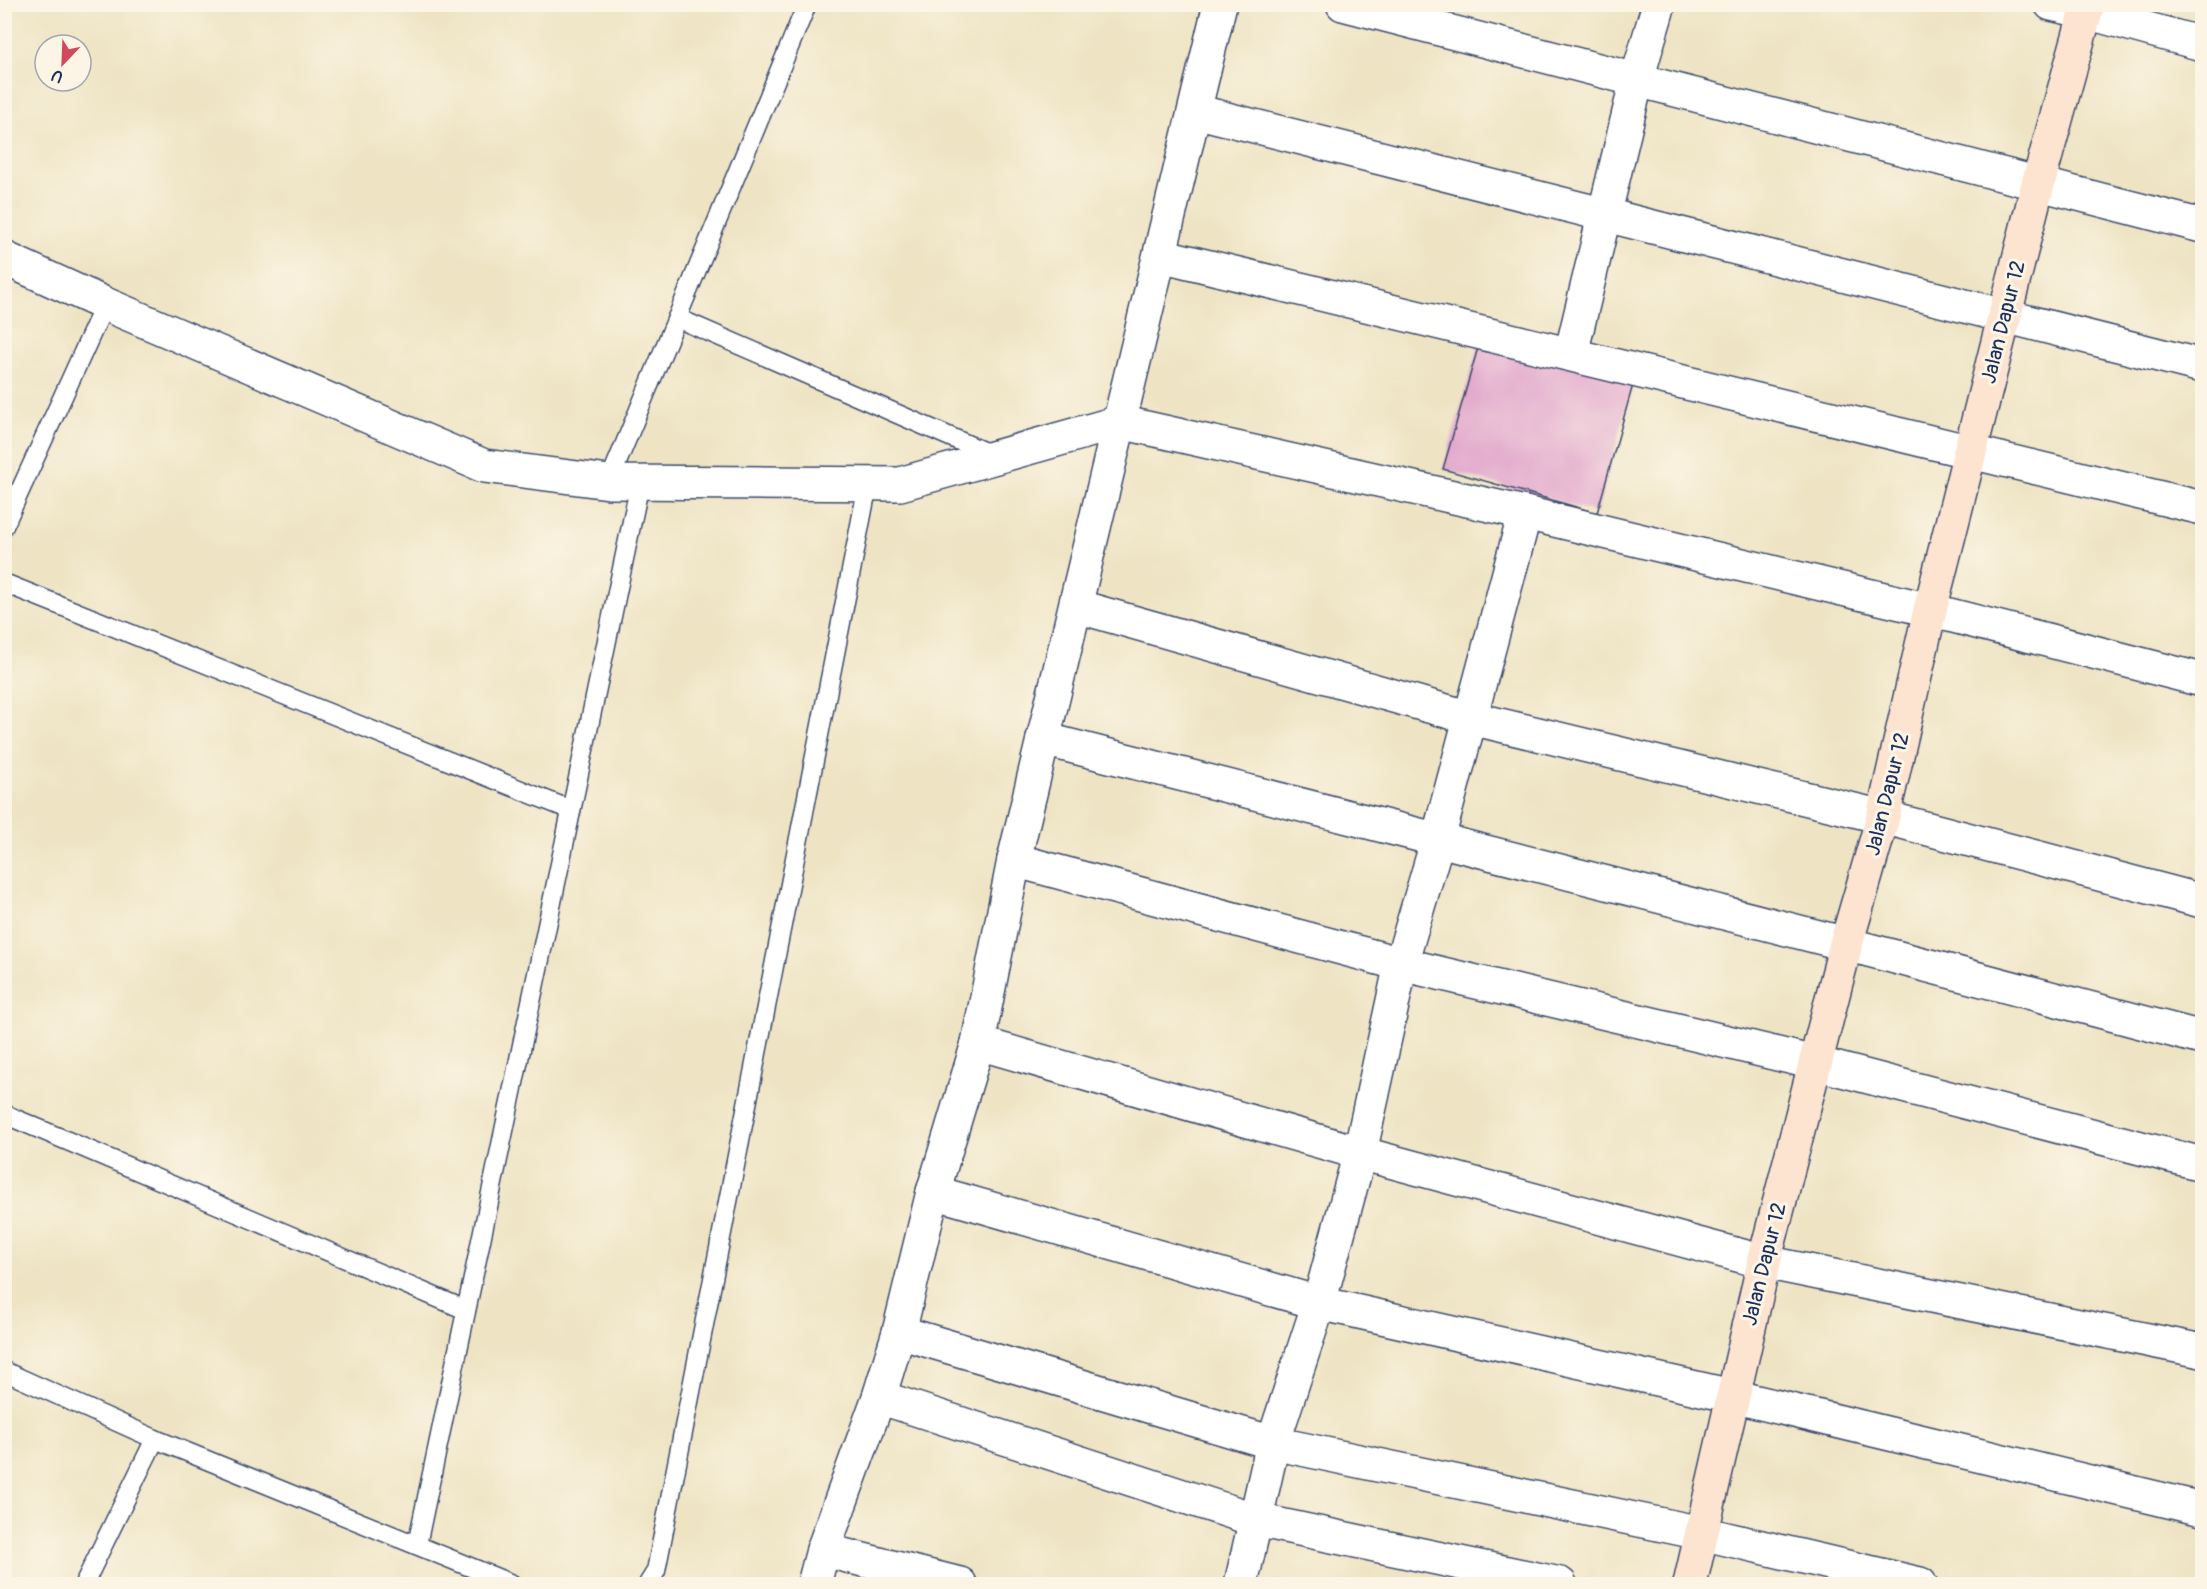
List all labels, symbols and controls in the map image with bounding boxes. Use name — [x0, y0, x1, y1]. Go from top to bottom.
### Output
north arrow — [33, 33, 93, 93]
text: U — [48, 64, 66, 87]
street label: Jalan Dapur 12 — [1975, 258, 2032, 386]
street label: Jalan Dapur 12 — [1859, 730, 1916, 858]
street label: Jalan Dapur 12 — [1736, 1200, 1793, 1328]

